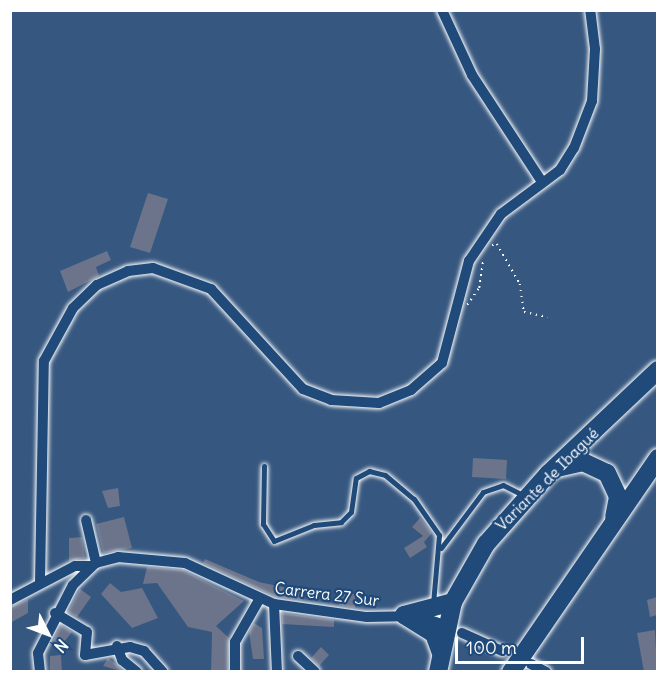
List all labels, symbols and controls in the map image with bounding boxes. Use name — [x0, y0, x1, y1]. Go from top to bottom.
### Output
street label: Variante de Ibagué — [491, 423, 603, 535]
street label: Carrera 27 Sur — [274, 578, 380, 610]
north arrow — [18, 604, 78, 664]
scale bar — [458, 625, 587, 663]
text: N — [50, 635, 73, 657]
text: 100 m — [466, 636, 517, 659]

